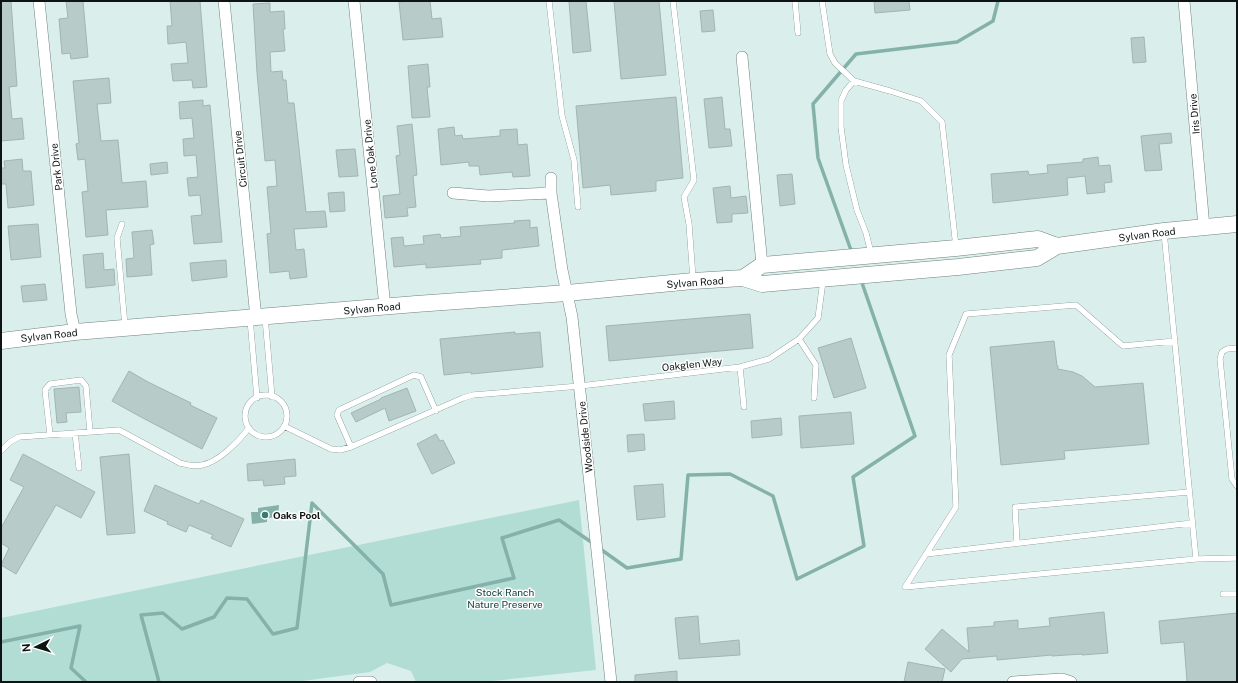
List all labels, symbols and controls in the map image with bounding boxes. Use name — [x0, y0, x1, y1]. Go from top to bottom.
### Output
street label: Iris Drive — [1186, 93, 1202, 135]
street label: Lone Oak Drive — [360, 118, 380, 189]
street label: Circuit Drive — [231, 130, 249, 188]
street label: Park Drive — [48, 142, 64, 191]
street label: Sylvan Road — [1118, 225, 1176, 243]
street label: Sylvan Road — [666, 274, 724, 290]
street label: Sylvan Road — [343, 300, 401, 316]
street label: Sylvan Road — [20, 326, 78, 344]
street label: Oakglen Way — [661, 355, 723, 373]
street label: Woodside Drive — [575, 400, 595, 473]
place label: Oaks Pool — [273, 509, 320, 521]
marker: Oaks Pool — [260, 510, 270, 520]
park label: Stock Ranch Nature Preserve — [467, 586, 543, 610]
north arrow — [16, 627, 56, 667]
text: N — [20, 643, 32, 653]

